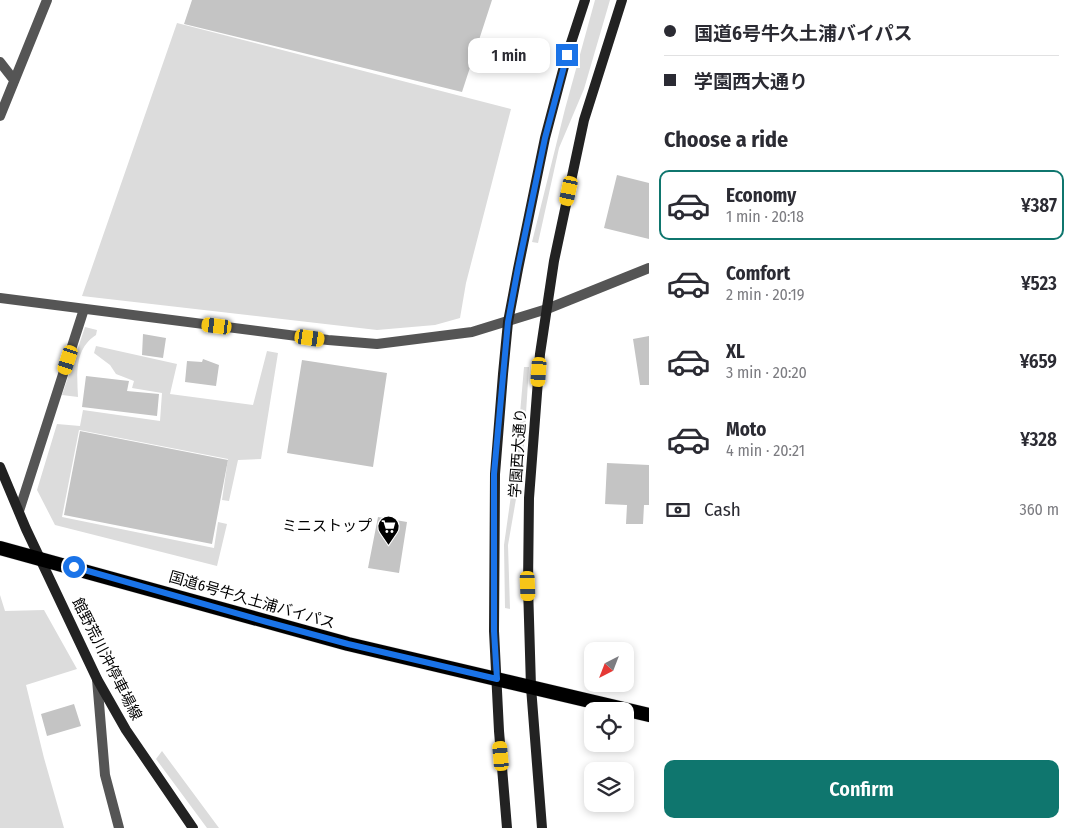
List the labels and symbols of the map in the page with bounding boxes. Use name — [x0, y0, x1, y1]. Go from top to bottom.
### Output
callout: 1 min — [467, 38, 550, 72]
route end — [556, 44, 578, 66]
car — [558, 175, 579, 207]
car — [201, 317, 232, 335]
car — [294, 328, 325, 348]
car — [56, 343, 79, 377]
car — [530, 357, 547, 387]
street label: 学園西大通り — [506, 407, 530, 499]
supermarket icon: ミニストップ — [376, 514, 400, 545]
place label: ミニストップ — [282, 517, 372, 535]
route start — [63, 556, 85, 578]
street label: 国道6号牛久土浦バイパス — [167, 568, 337, 632]
car — [519, 571, 536, 601]
street label: 館野荒川沖停車場線 — [68, 595, 146, 723]
north arrow — [584, 642, 634, 692]
car — [492, 740, 509, 772]

